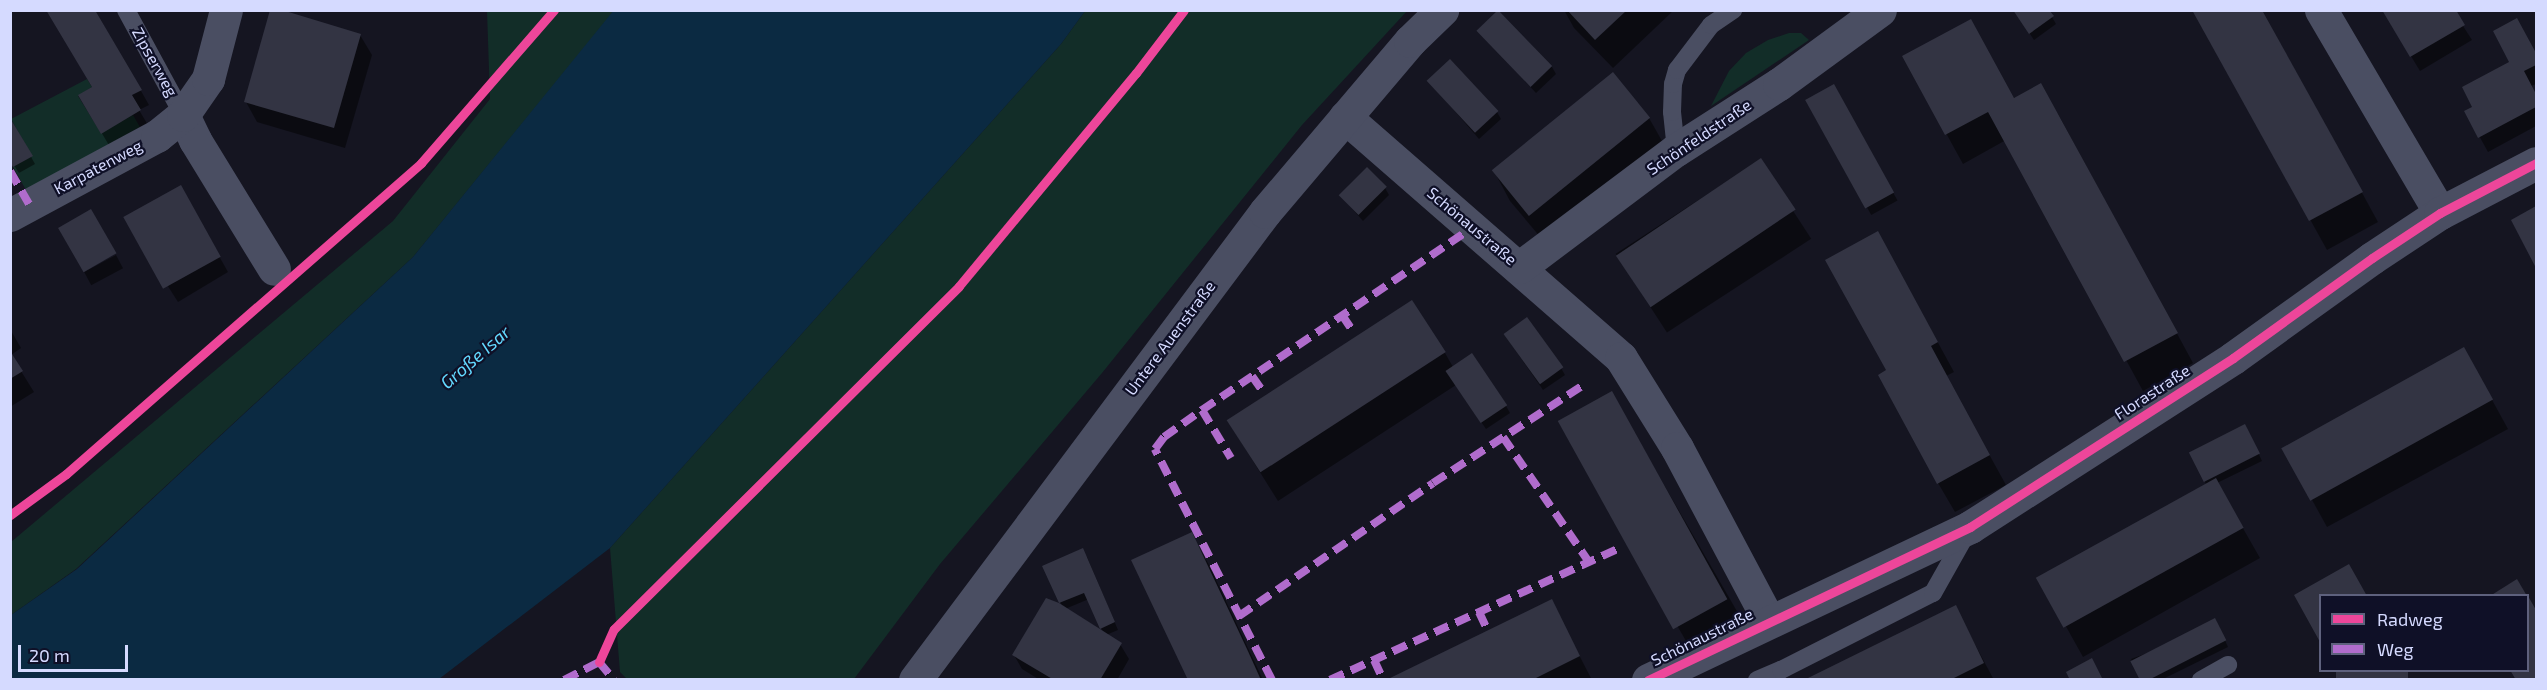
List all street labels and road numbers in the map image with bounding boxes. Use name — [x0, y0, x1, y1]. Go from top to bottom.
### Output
street label: Zipserweg — [128, 24, 182, 100]
street label: Schönfeldstraße — [1643, 95, 1755, 179]
street label: Karpatenweg — [51, 136, 145, 198]
street label: Schönaustraße — [1423, 183, 1521, 269]
street label: Untere Auenstraße — [1121, 277, 1219, 399]
street label: Florastraße — [2111, 360, 2193, 424]
street label: Schönaustraße — [1648, 604, 1756, 670]

